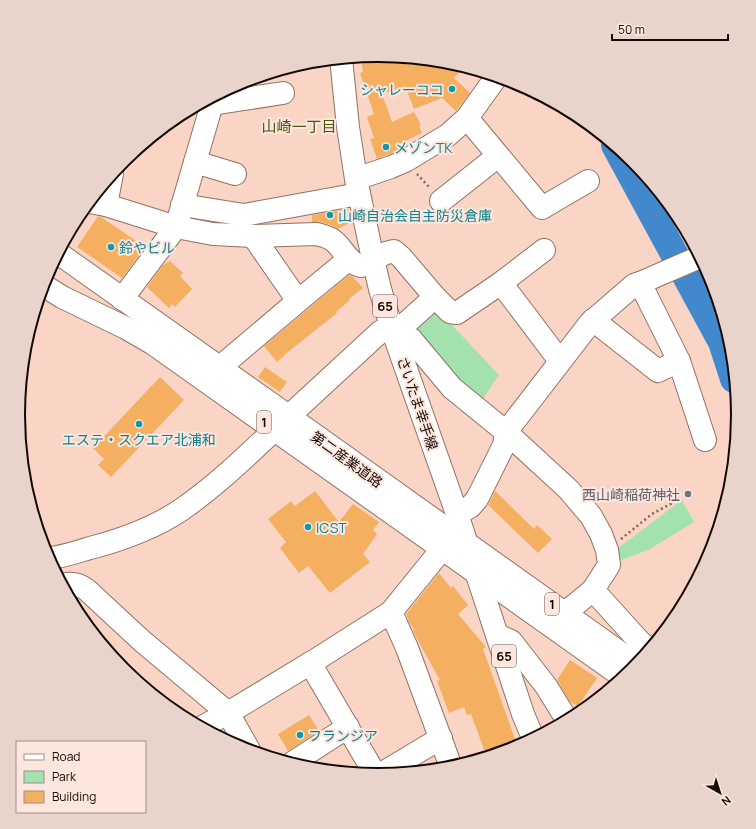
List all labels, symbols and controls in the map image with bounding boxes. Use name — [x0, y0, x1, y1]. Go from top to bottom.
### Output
scale bar — [612, 16, 728, 42]
text: 50 m — [618, 21, 645, 38]
place label: シャレーココ — [360, 80, 444, 99]
marker: シャレーココ — [447, 84, 457, 94]
district label: 山崎一丁目 — [261, 116, 337, 137]
place label: メゾンTK — [394, 138, 453, 157]
marker: メゾンTK — [381, 142, 391, 152]
place label: 山崎自治会自主防災倉庫 — [338, 206, 492, 225]
marker: 山崎自治会自主防災倉庫 — [325, 210, 335, 220]
place label: 鈴やビル — [119, 238, 175, 257]
marker: 鈴やビル — [106, 242, 116, 252]
road number: 65 — [373, 295, 397, 317]
street label: さいたま幸手線 — [393, 354, 443, 452]
road number: 1 — [257, 411, 271, 433]
marker: エステ・スクエア北浦和 — [134, 419, 144, 429]
street label: 第二産業道路 — [307, 427, 387, 491]
place label: エステ・スクエア北浦和 — [62, 430, 216, 449]
place label: 西山崎稲荷神社 — [582, 485, 680, 504]
marker: 西山崎稲荷神社 — [683, 489, 693, 499]
place label: ICST — [316, 518, 347, 537]
marker: ICST — [303, 522, 313, 532]
road number: 1 — [545, 593, 559, 615]
road number: 65 — [492, 645, 516, 667]
place label: フランジア — [308, 726, 378, 745]
marker: フランジア — [295, 730, 305, 740]
legend — [16, 741, 146, 813]
text: Road — [52, 748, 80, 765]
text: Park — [52, 768, 77, 785]
north arrow — [700, 773, 740, 813]
text: Building — [52, 788, 96, 805]
text: N — [719, 793, 734, 810]

